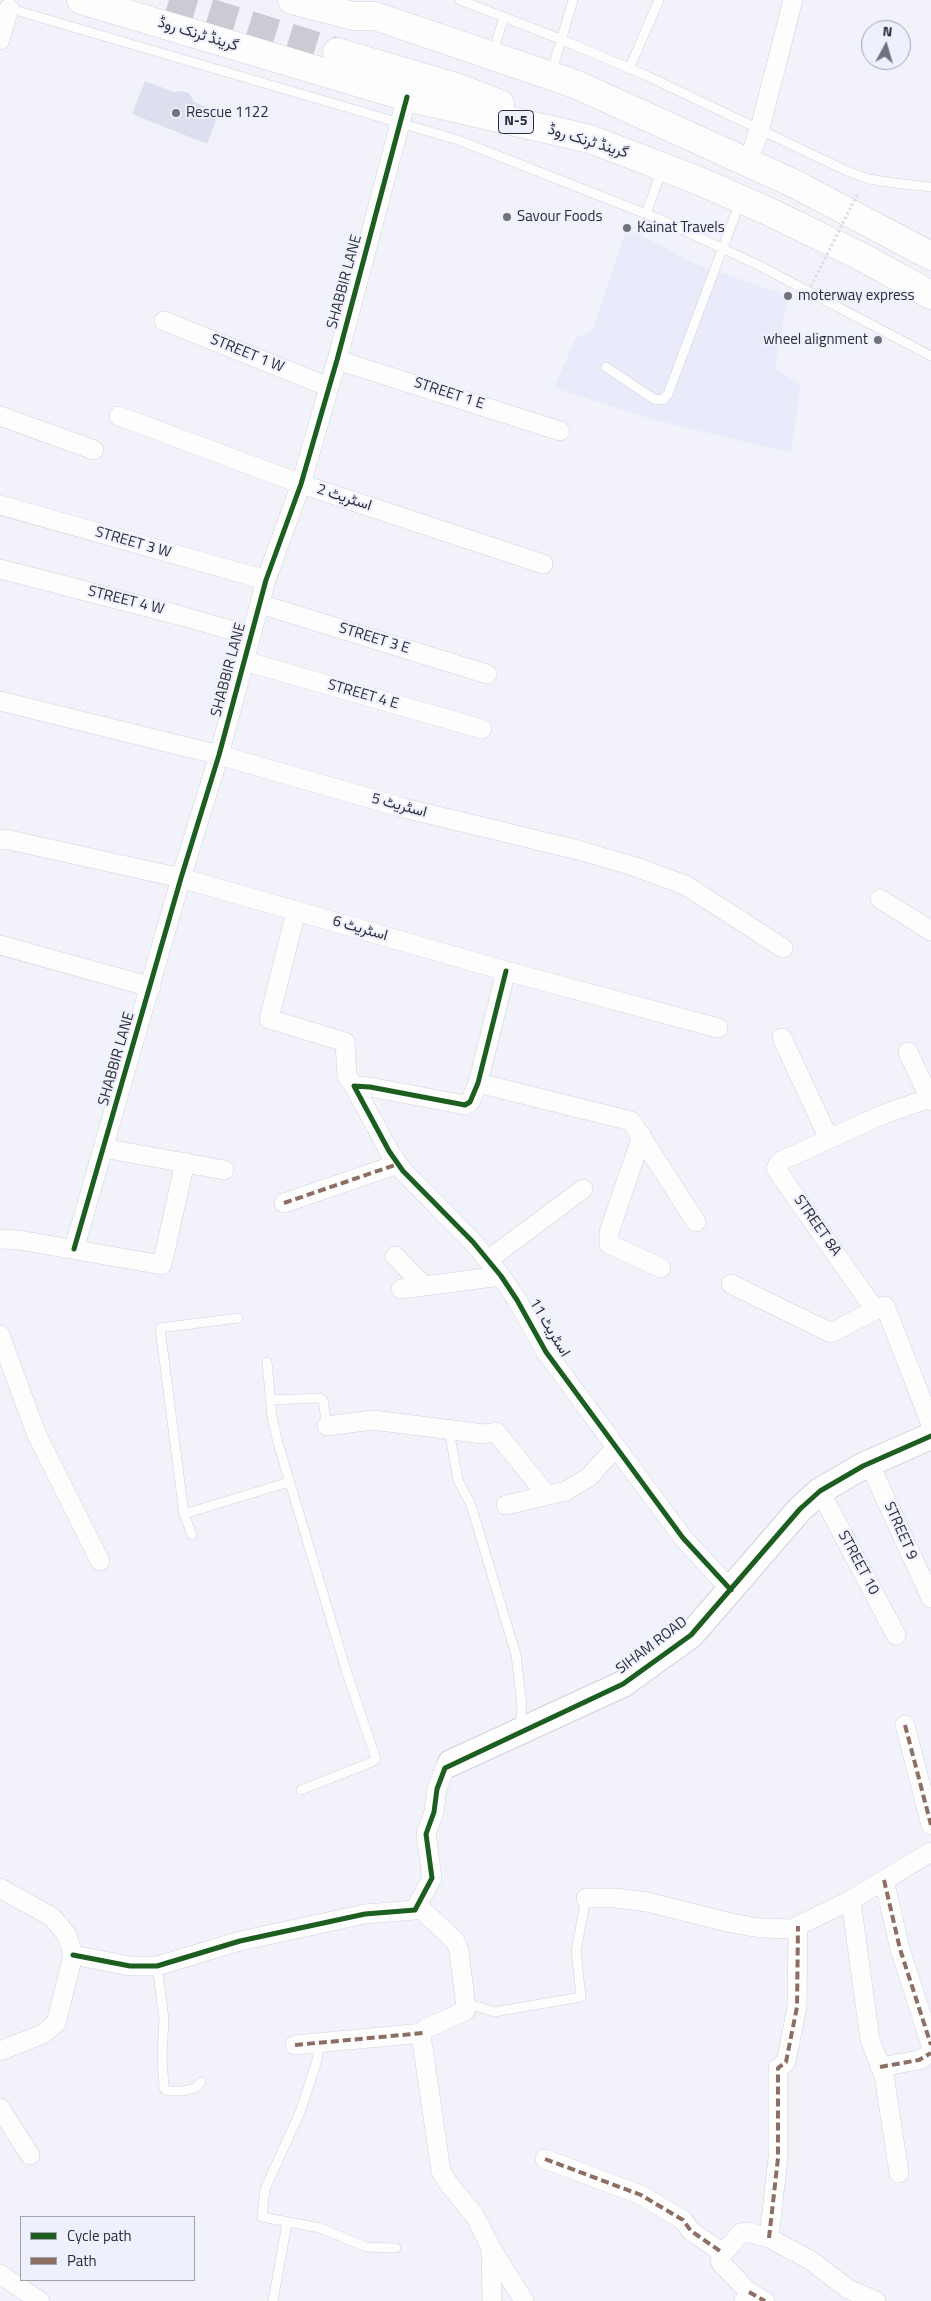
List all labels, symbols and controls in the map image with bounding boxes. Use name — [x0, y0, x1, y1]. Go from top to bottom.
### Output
street label: گرینڈ ٹرنک روڈ — [156, 14, 240, 56]
north arrow — [861, 20, 911, 70]
text: N — [882, 20, 893, 42]
place label: Rescue 1122 — [186, 104, 269, 122]
marker: Rescue 1122 — [170, 107, 182, 119]
road number: N-5 — [498, 110, 534, 134]
street label: گرینڈ ٹرنک روڈ — [546, 121, 630, 163]
place label: Savour Foods — [517, 208, 602, 226]
marker: Savour Foods — [501, 211, 513, 223]
place label: Kainat Travels — [637, 219, 725, 237]
marker: Kainat Travels — [621, 222, 633, 234]
street label: SHABBIR LANE — [324, 233, 366, 331]
place label: moterway express — [798, 287, 915, 305]
marker: moterway express — [782, 290, 794, 302]
street label: STREET 1 W — [207, 331, 287, 377]
place label: wheel alignment — [763, 331, 868, 349]
marker: wheel alignment — [872, 334, 884, 346]
street label: STREET 1 E — [411, 374, 487, 414]
street label: اسٹریٹ 2 — [314, 481, 374, 515]
street label: STREET 3 W — [93, 524, 173, 562]
street label: STREET 4 W — [86, 583, 166, 619]
street label: STREET 3 E — [336, 620, 412, 658]
street label: SHABBIR LANE — [208, 621, 250, 719]
street label: STREET 4 E — [325, 676, 401, 714]
street label: اسٹریٹ 5 — [369, 790, 429, 822]
street label: اسٹریٹ 6 — [330, 913, 390, 945]
street label: SHABBIR LANE — [95, 1010, 139, 1108]
street label: STREET 8A — [789, 1192, 845, 1260]
street label: اسٹریٹ 11 — [525, 1296, 573, 1360]
street label: STREET 9 — [879, 1499, 921, 1563]
street label: STREET 10 — [834, 1528, 882, 1598]
street label: SIHAM ROAD — [613, 1613, 691, 1679]
legend — [20, 2216, 195, 2281]
text: Cycle path — [67, 2224, 132, 2247]
text: Path — [67, 2249, 97, 2272]

